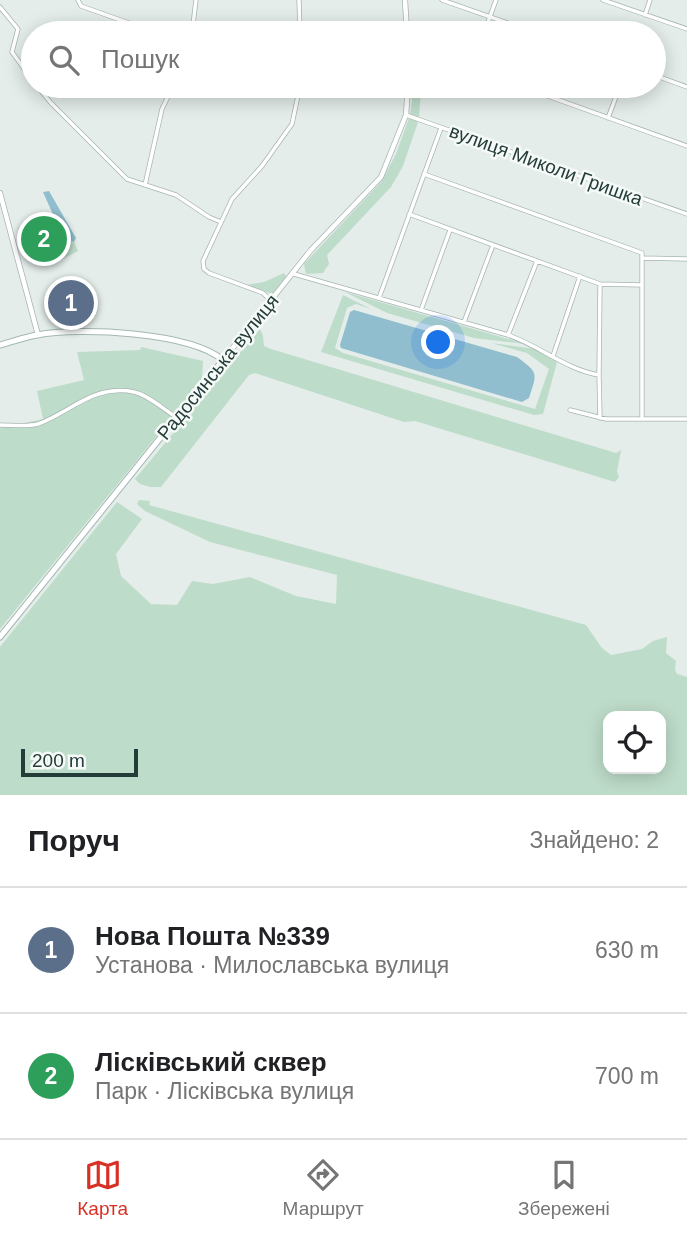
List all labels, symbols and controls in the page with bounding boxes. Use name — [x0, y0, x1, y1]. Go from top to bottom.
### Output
search box — [21, 21, 666, 98]
icon: search — [45, 41, 83, 79]
text: Пошук — [101, 44, 179, 74]
street label: вулиця Миколи Гришка — [447, 120, 646, 210]
pin: 2 — [21, 213, 67, 265]
pin: 1 — [48, 277, 94, 329]
street label: Радосинська вулиця — [153, 290, 283, 444]
your location — [421, 325, 455, 359]
map controls — [603, 711, 666, 774]
button: locate — [603, 711, 666, 774]
scale bar — [21, 746, 138, 778]
text: 200 m — [32, 750, 85, 771]
text: Поруч — [28, 824, 120, 857]
text: Знайдено: 2 — [529, 827, 659, 853]
text: Нова Пошта №339 — [95, 921, 330, 951]
text: 1 — [45, 937, 57, 963]
text: 630 m — [595, 937, 659, 963]
text: Установа · Милославська вулиця — [95, 952, 449, 978]
text: Лісківський сквер — [95, 1047, 327, 1077]
text: 2 — [45, 1063, 57, 1089]
text: 700 m — [595, 1063, 659, 1089]
text: Парк · Лісківська вулиця — [95, 1078, 354, 1104]
tab: Карта — [77, 1156, 128, 1220]
tab: Маршрут — [283, 1156, 364, 1220]
tab: Збережені — [518, 1156, 610, 1220]

